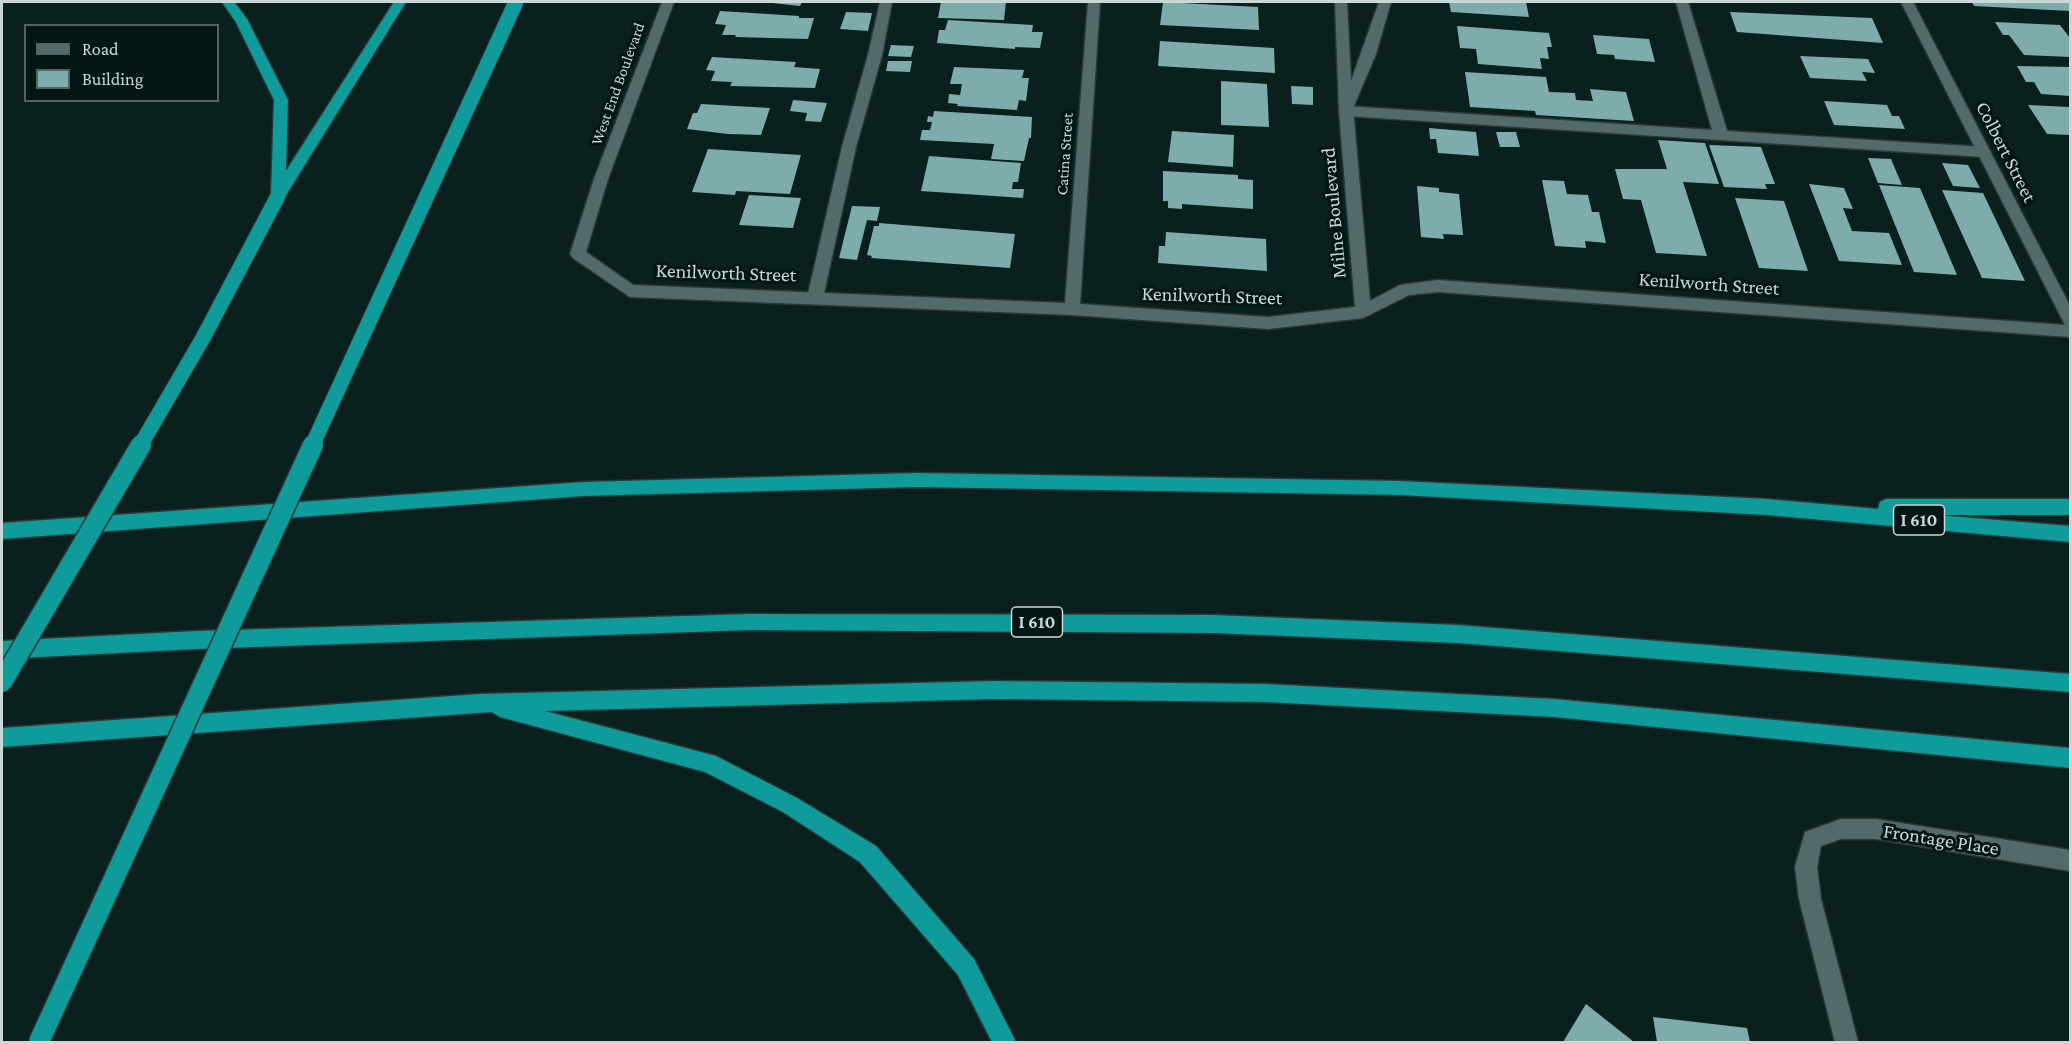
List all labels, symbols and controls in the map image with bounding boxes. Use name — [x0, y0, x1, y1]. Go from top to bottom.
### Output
street label: West End Boulevard — [587, 20, 649, 148]
legend — [24, 24, 219, 102]
text: Road — [82, 39, 119, 59]
text: Building — [82, 69, 143, 89]
street label: Colbert Street — [1970, 97, 2042, 207]
street label: Catina Street — [1053, 112, 1077, 196]
street label: Milne Boulevard — [1316, 147, 1352, 279]
street label: Kenilworth Street — [655, 259, 797, 287]
street label: Kenilworth Street — [1638, 267, 1780, 301]
street label: Kenilworth Street — [1141, 282, 1283, 310]
road number: I 610 — [1894, 505, 1944, 535]
road number: I 610 — [1012, 607, 1062, 637]
street label: Frontage Place — [1882, 819, 2000, 861]

